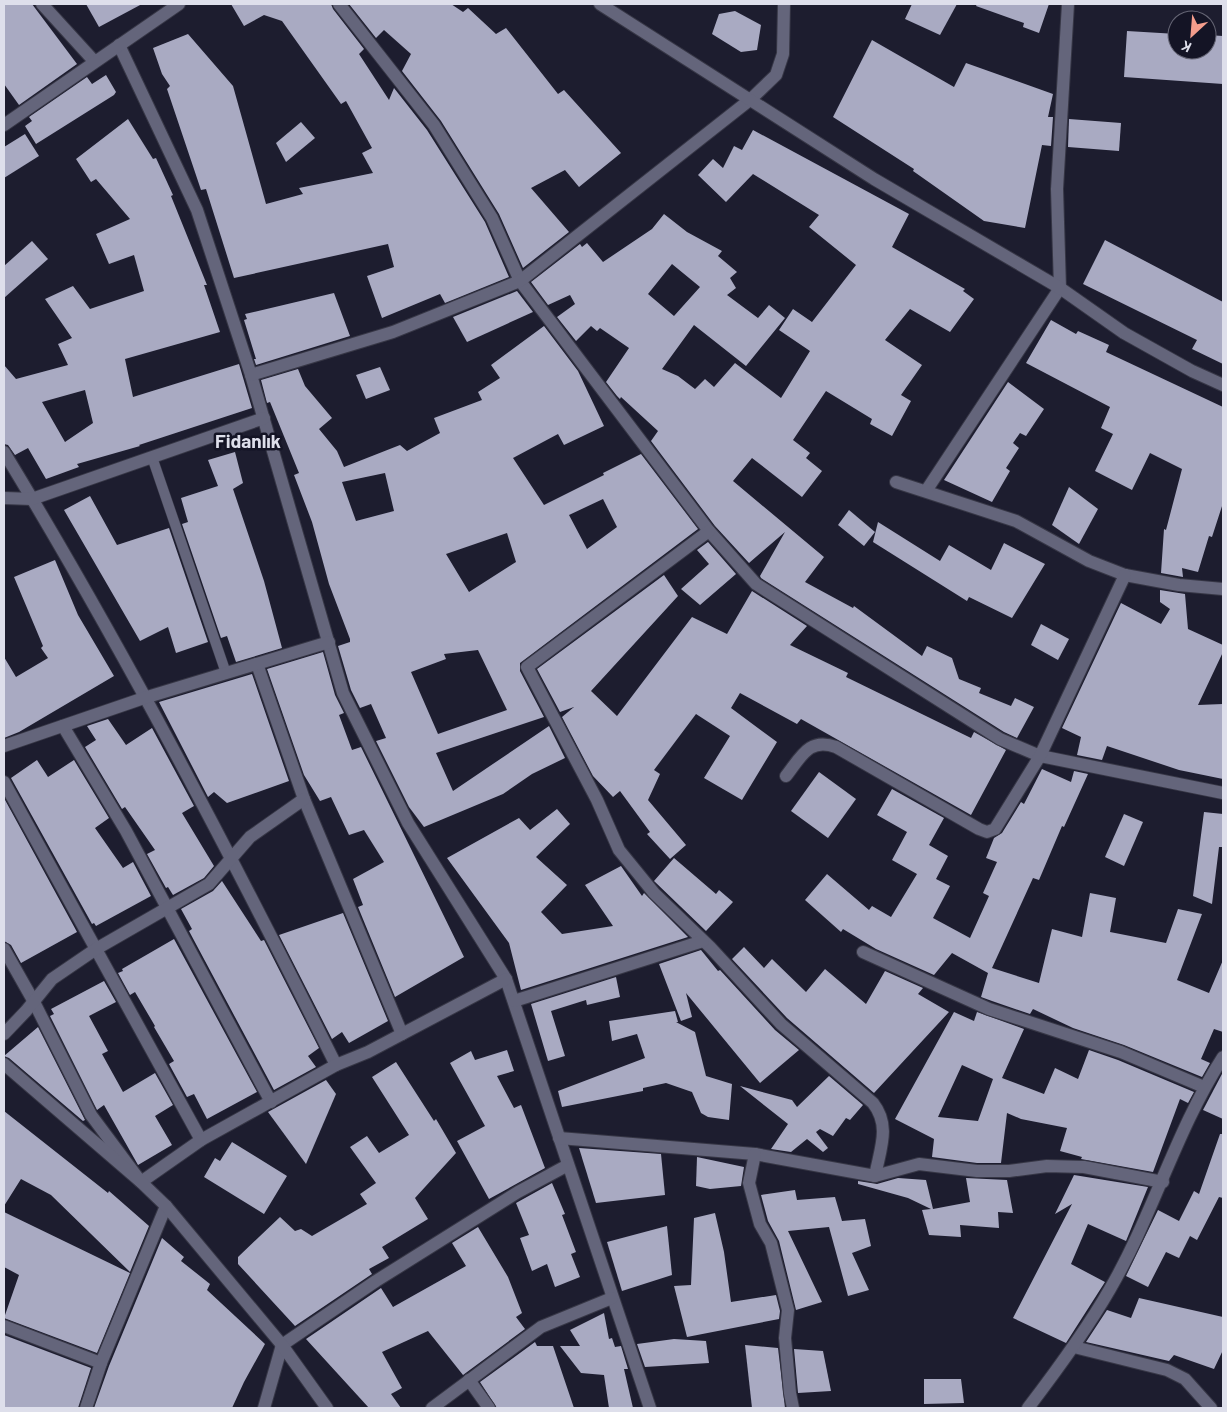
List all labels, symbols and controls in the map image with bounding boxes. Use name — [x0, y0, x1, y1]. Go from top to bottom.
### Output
north arrow — [1167, 10, 1217, 60]
text: K — [1178, 37, 1194, 57]
district label: Fidanlık — [215, 429, 281, 452]

